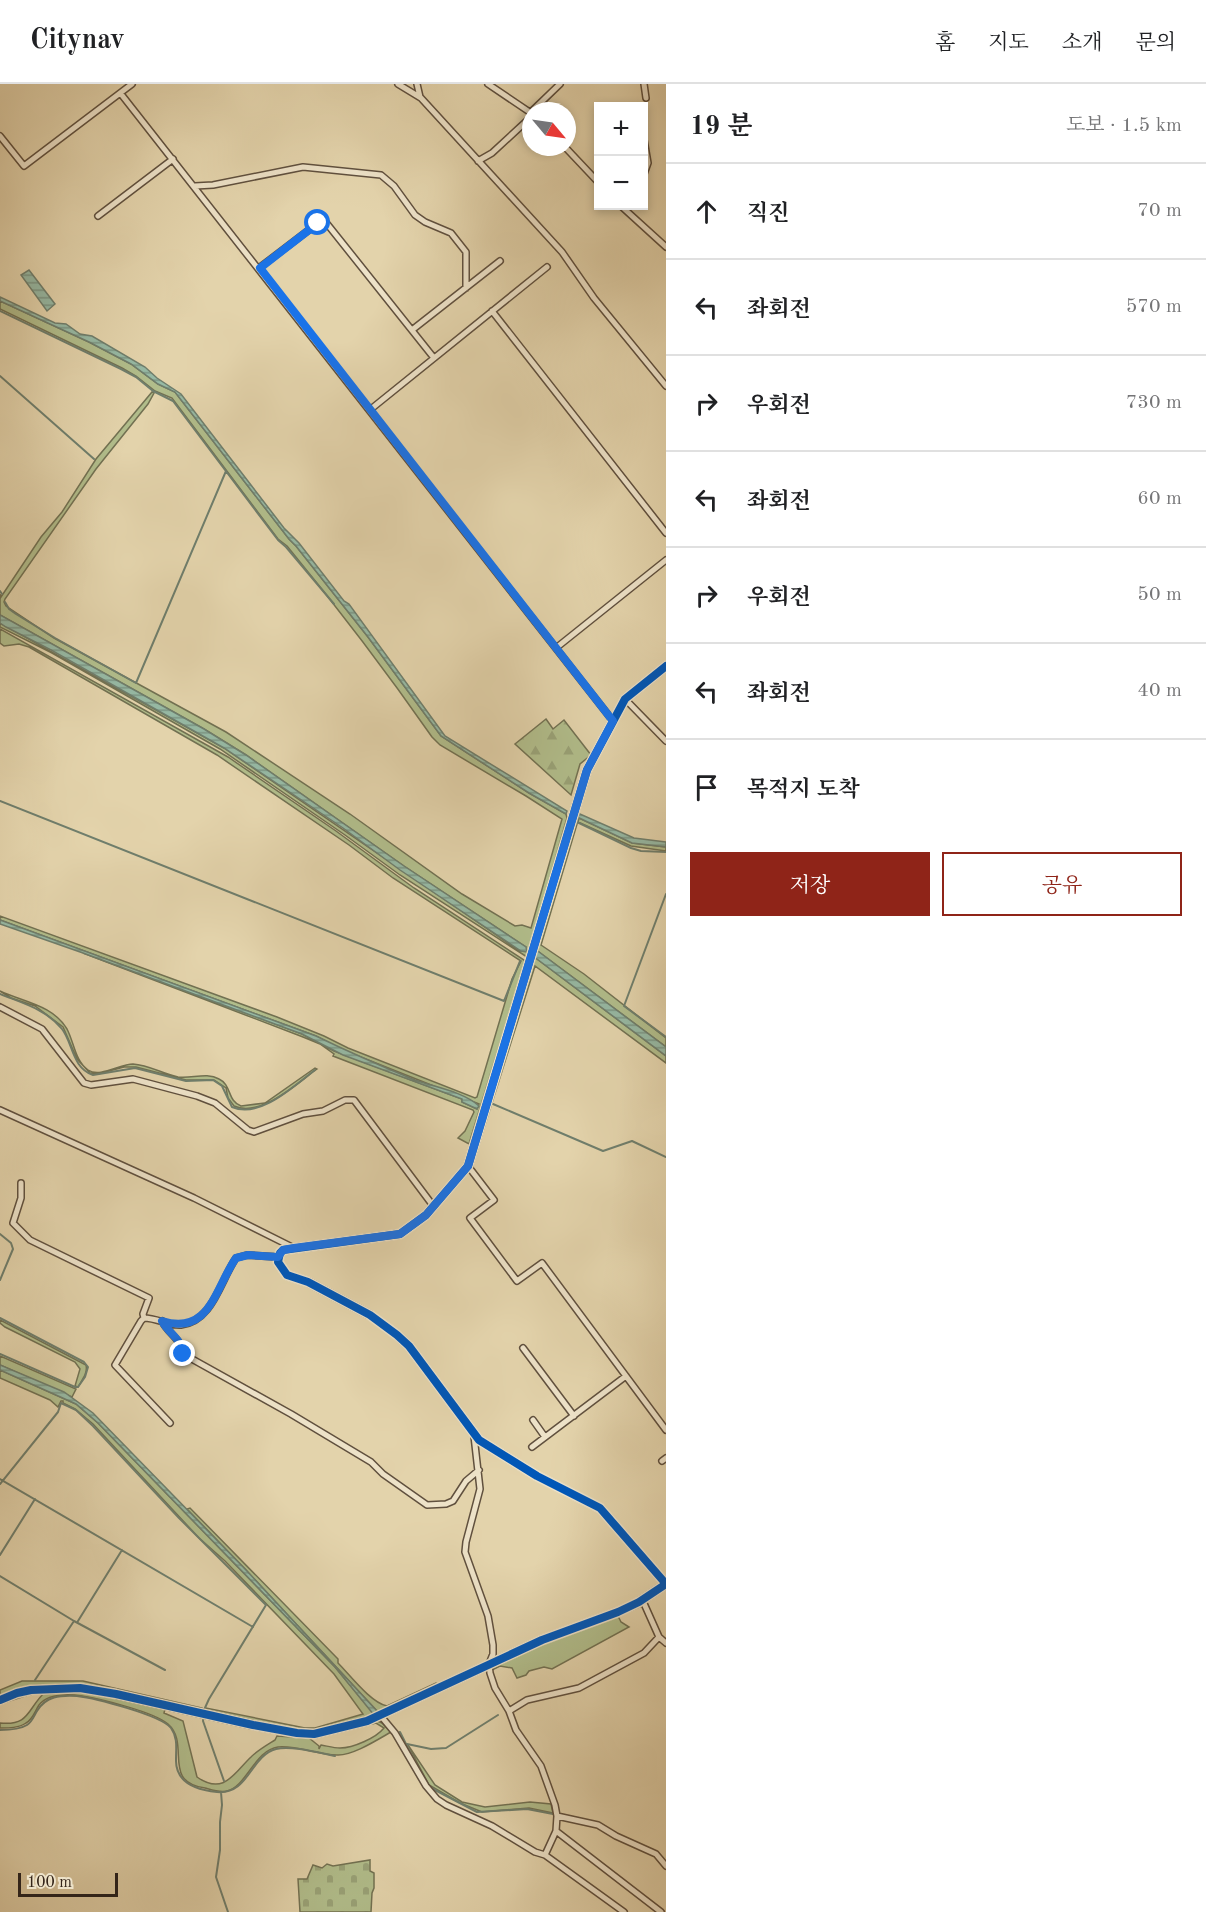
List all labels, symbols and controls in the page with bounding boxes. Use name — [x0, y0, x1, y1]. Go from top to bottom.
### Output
text: Citynav — [30, 27, 125, 55]
text: 홈 — [935, 33, 955, 54]
text: 지도 — [988, 33, 1029, 54]
text: 소개 — [1062, 33, 1102, 54]
text: 문의 — [1135, 33, 1176, 54]
north arrow — [522, 102, 576, 156]
map controls — [594, 102, 648, 210]
button: + — [594, 102, 648, 156]
text: 19 분 — [690, 114, 753, 140]
text: 도보 · 1.5 km — [1066, 116, 1182, 136]
button: − — [594, 156, 648, 210]
icon: ahead — [690, 195, 723, 228]
text: 70 m — [1137, 201, 1182, 221]
text: 직진 — [747, 203, 790, 225]
route start — [304, 209, 330, 235]
icon: left — [690, 291, 723, 324]
text: 570 m — [1126, 297, 1182, 317]
text: 좌회전 — [747, 299, 811, 321]
icon: right — [690, 387, 723, 420]
text: 730 m — [1126, 393, 1182, 413]
text: 우회전 — [747, 395, 811, 417]
icon: left — [690, 483, 723, 516]
text: 60 m — [1137, 489, 1182, 509]
text: 좌회전 — [747, 491, 811, 513]
icon: right — [690, 579, 723, 612]
text: 50 m — [1137, 585, 1182, 605]
text: 우회전 — [747, 587, 811, 609]
icon: left — [690, 675, 723, 708]
text: 40 m — [1137, 681, 1182, 701]
text: 좌회전 — [747, 683, 811, 705]
icon: arrive — [690, 771, 723, 804]
text: 목적지 도착 — [747, 779, 859, 801]
button: 저장 — [690, 852, 930, 916]
button: 공유 — [942, 852, 1182, 916]
route end — [169, 1340, 195, 1366]
scale bar — [18, 1870, 118, 1898]
text: 100 m — [27, 1875, 72, 1891]

